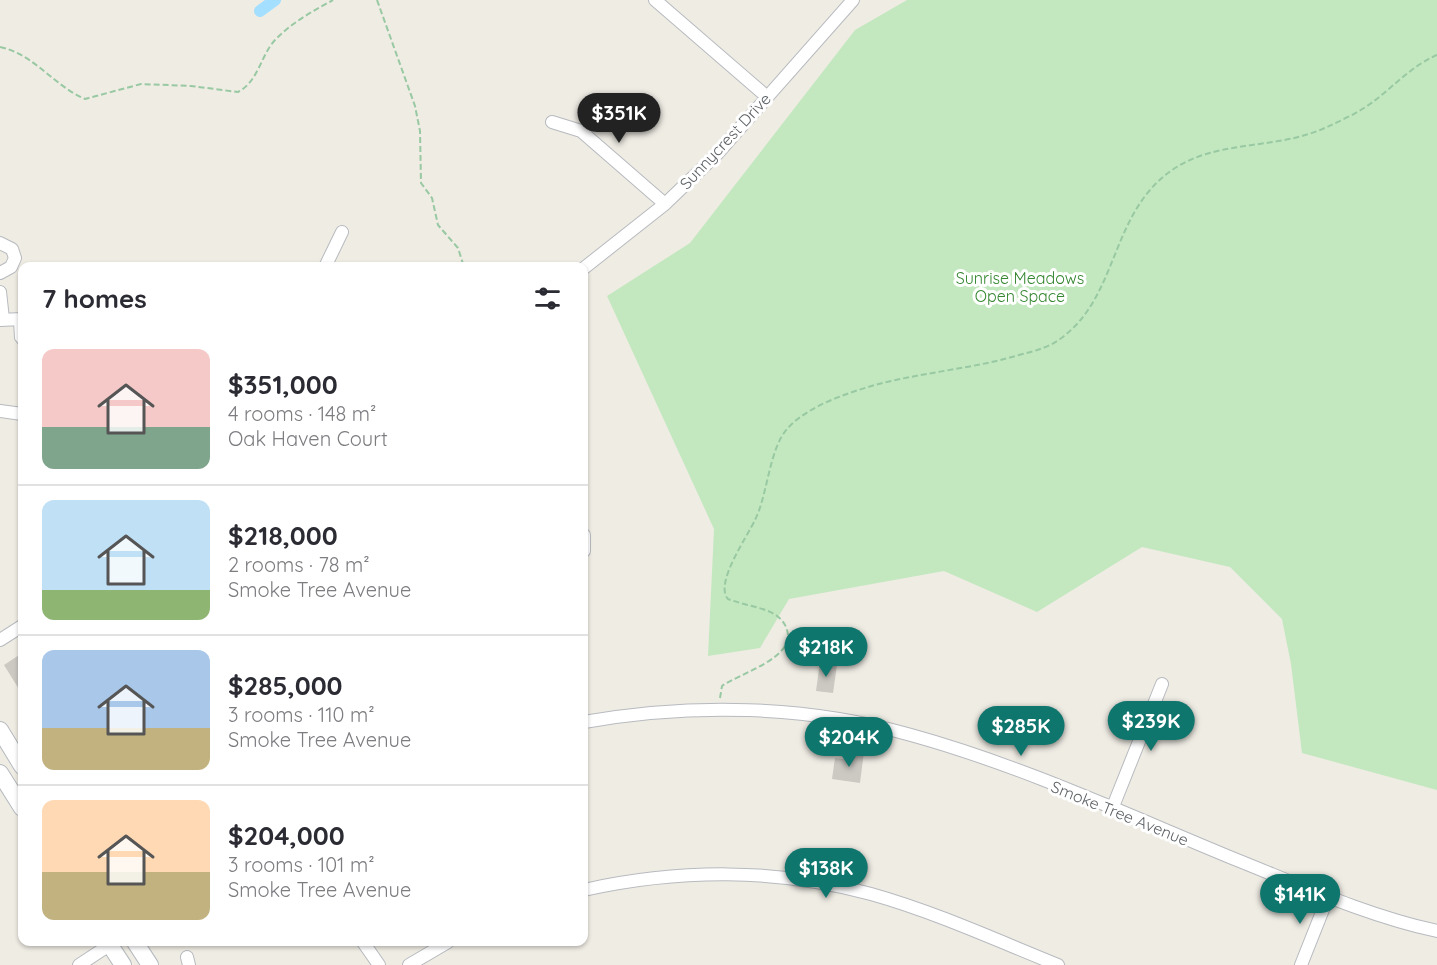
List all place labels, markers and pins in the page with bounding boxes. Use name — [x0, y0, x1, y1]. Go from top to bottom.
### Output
pin: $351K — [577, 93, 661, 144]
pin: $218K — [784, 627, 868, 678]
pin: $239K — [1109, 701, 1193, 752]
pin: $285K — [979, 706, 1063, 757]
pin: $204K — [807, 717, 891, 768]
pin: $138K — [784, 848, 868, 899]
pin: $141K — [1258, 874, 1342, 925]

